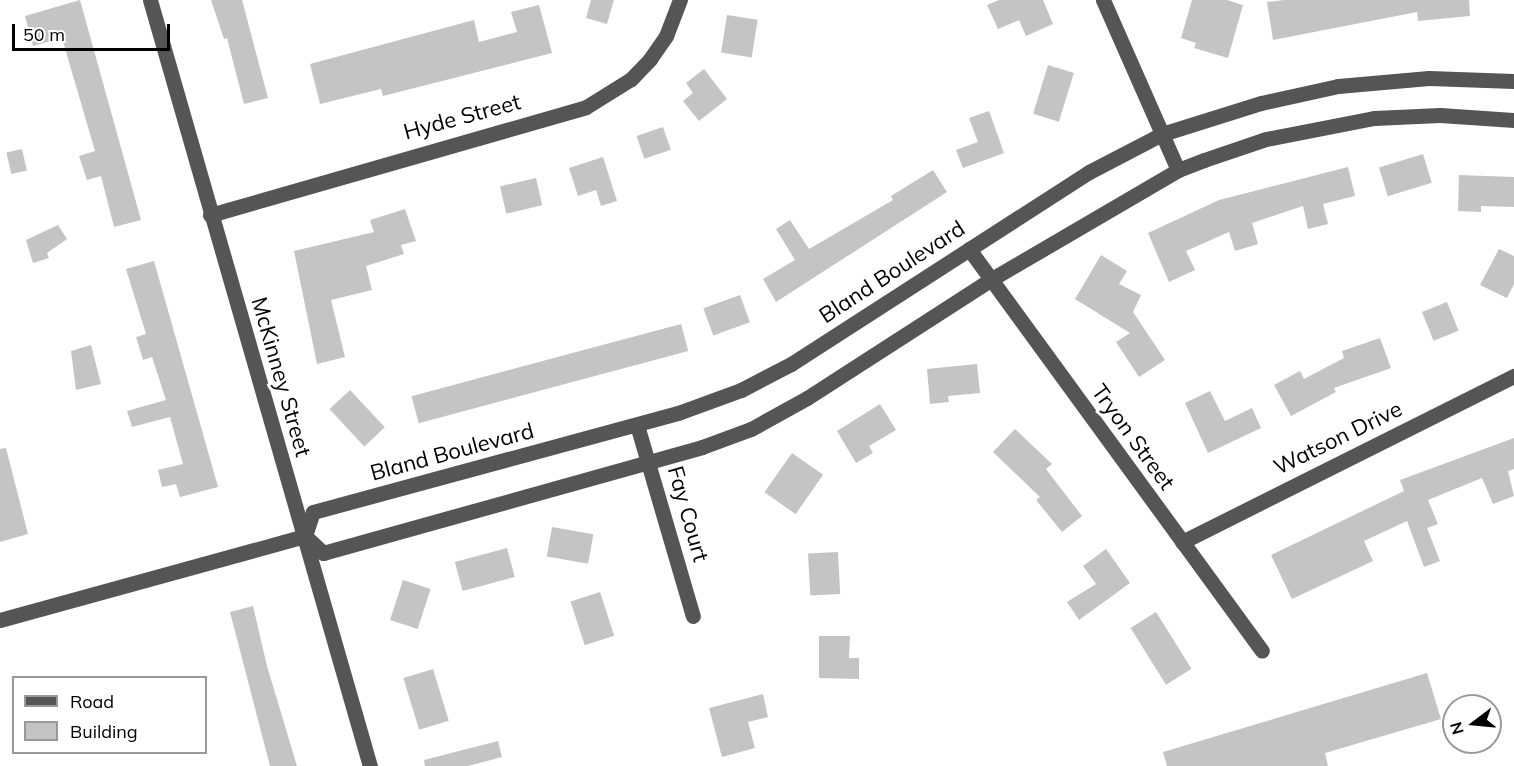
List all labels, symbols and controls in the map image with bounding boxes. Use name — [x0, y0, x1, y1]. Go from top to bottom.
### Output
scale bar — [15, 12, 172, 50]
text: 50 m — [23, 23, 65, 46]
street label: Hyde Street — [401, 89, 523, 145]
street label: Bland Boulevard — [814, 215, 970, 329]
street label: McKinney Street — [246, 294, 316, 460]
street label: Tryon Street — [1086, 379, 1180, 495]
street label: Watson Drive — [1270, 396, 1406, 480]
street label: Bland Boulevard — [367, 417, 537, 487]
street label: Fay Court — [662, 463, 714, 565]
legend — [12, 676, 207, 754]
text: Road — [70, 690, 114, 713]
north arrow — [1442, 694, 1502, 754]
text: Building — [70, 720, 138, 743]
text: N — [1445, 720, 1468, 737]

